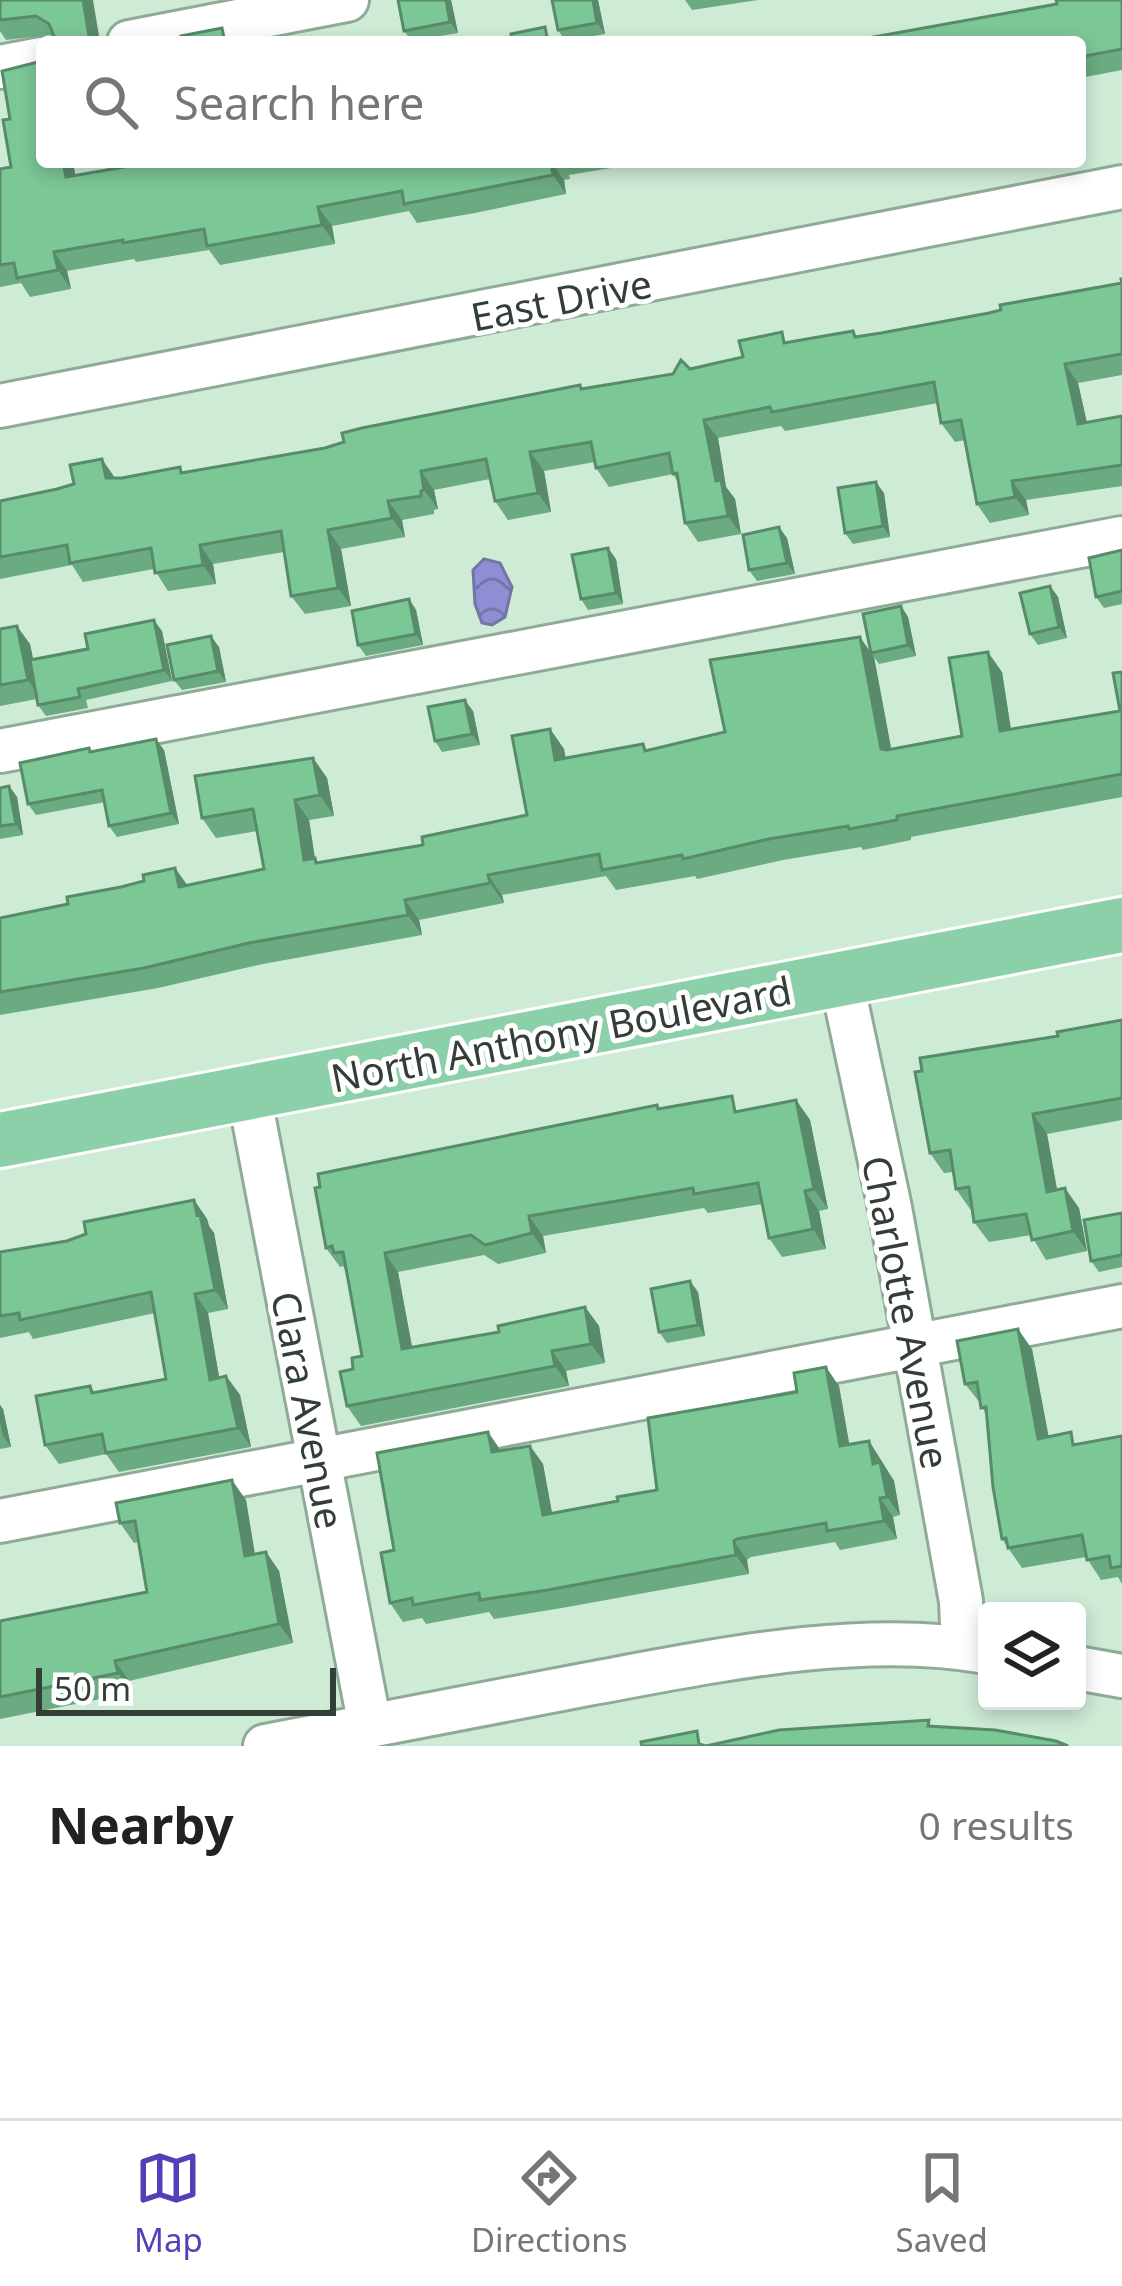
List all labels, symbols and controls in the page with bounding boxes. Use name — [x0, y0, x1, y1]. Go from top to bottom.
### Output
search box — [36, 36, 1086, 168]
icon: search — [78, 69, 144, 135]
text: Search here — [174, 72, 424, 133]
street label: East Drive — [466, 256, 656, 342]
street label: North Anthony Boulevard — [326, 962, 796, 1104]
street label: Charlotte Avenue — [851, 1151, 963, 1473]
street label: Clara Avenue — [260, 1287, 358, 1533]
map controls — [978, 1602, 1086, 1710]
button: layers — [978, 1602, 1086, 1710]
scale bar — [36, 1662, 336, 1715]
text: 50 m — [54, 1666, 131, 1711]
text: Nearby — [48, 1789, 234, 1859]
text: 0 results — [919, 1798, 1074, 1851]
tab: Map — [134, 2145, 203, 2262]
tab: Directions — [471, 2145, 628, 2262]
tab: Saved — [896, 2145, 988, 2262]

